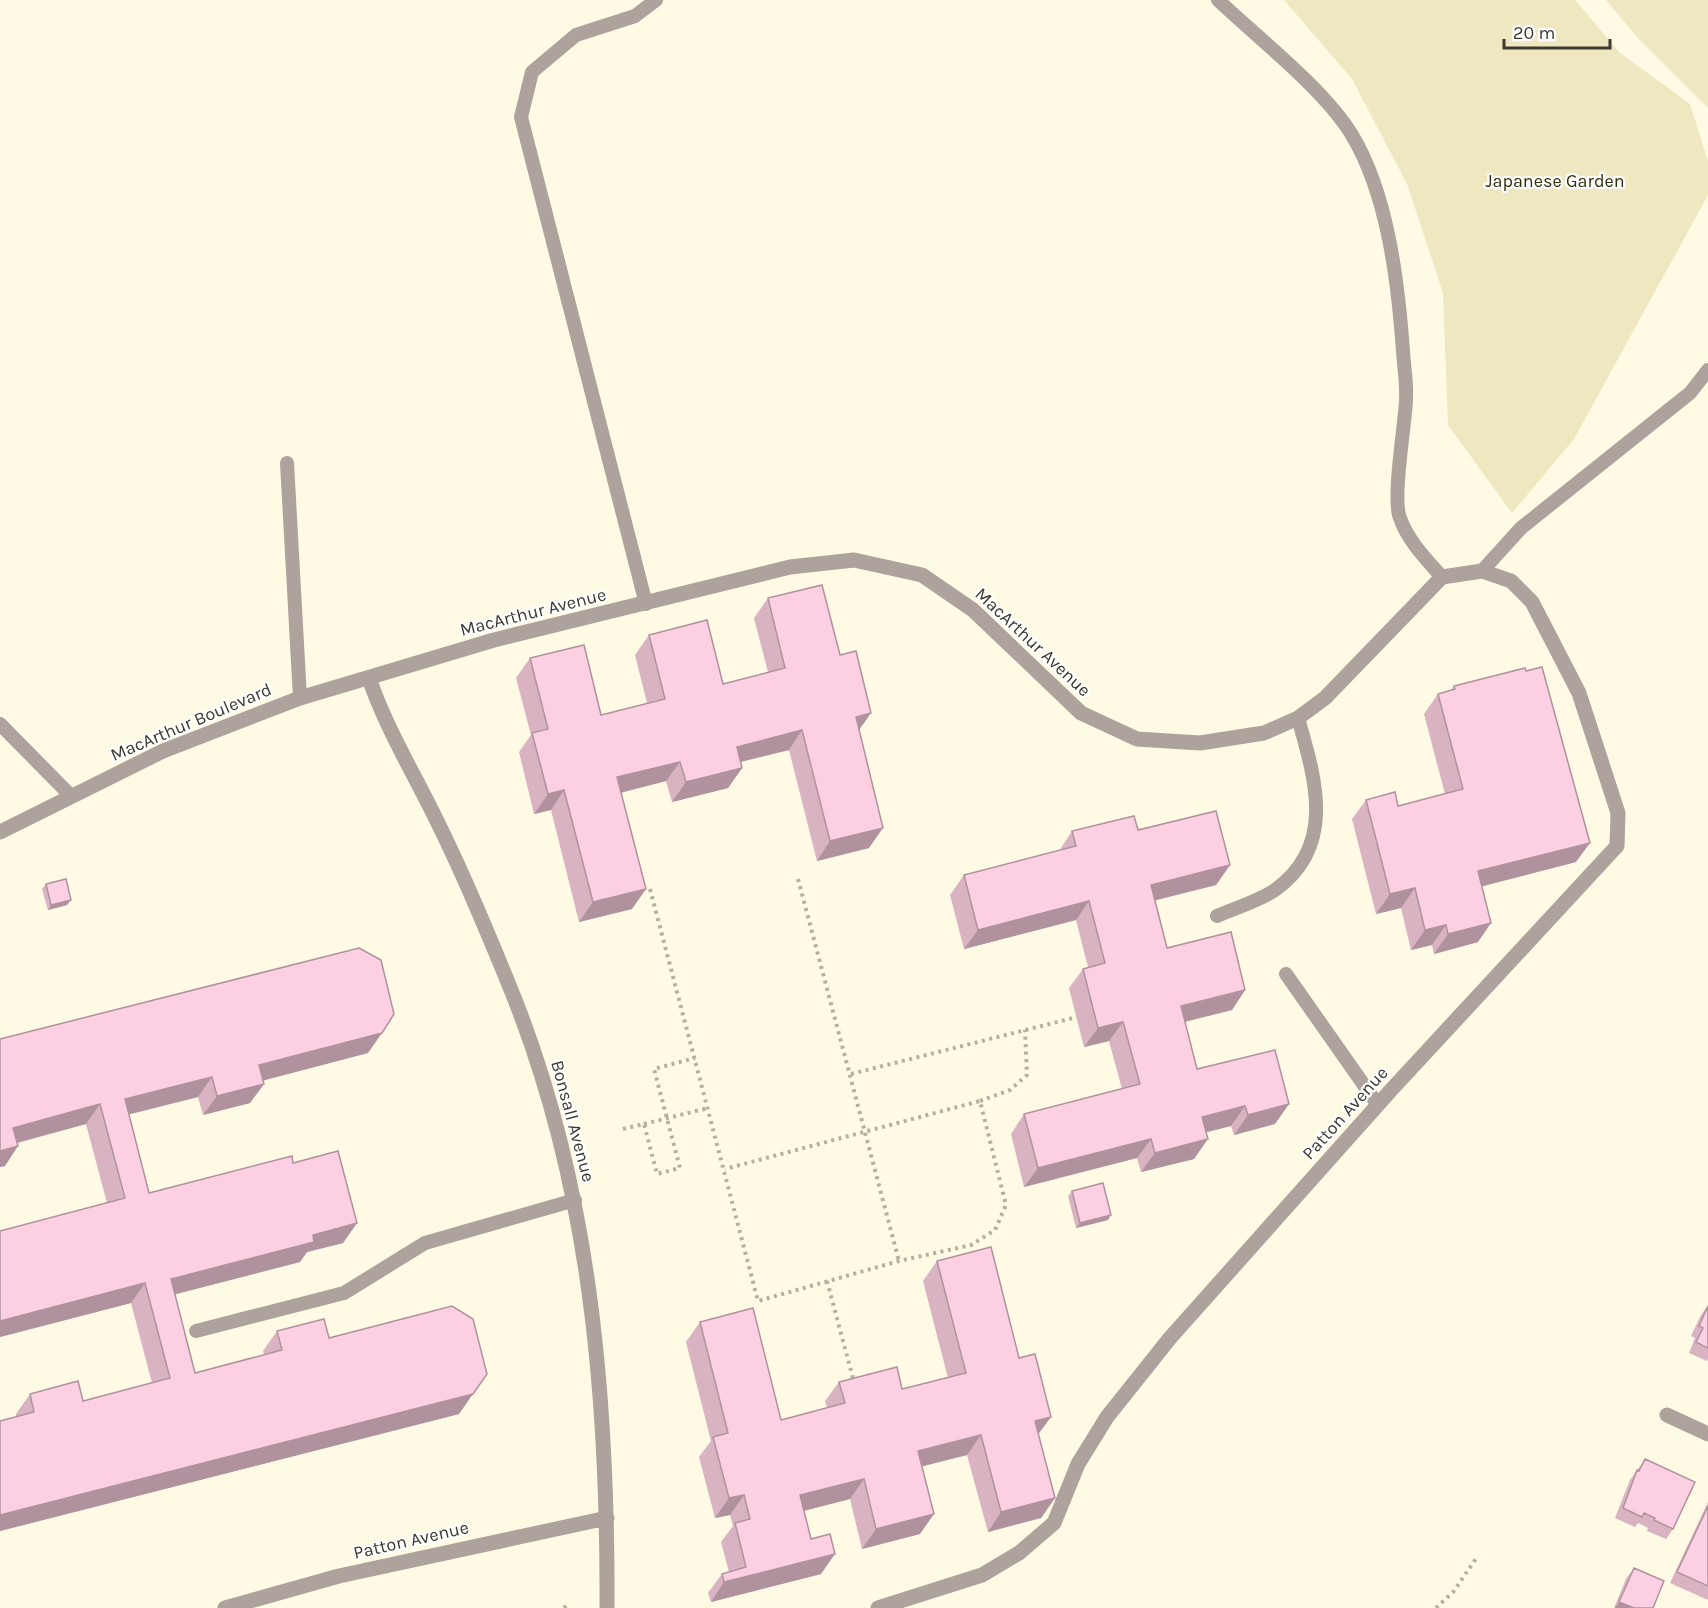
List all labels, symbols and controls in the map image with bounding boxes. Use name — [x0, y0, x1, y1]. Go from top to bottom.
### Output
scale bar — [1504, 12, 1610, 50]
text: 20 m — [1513, 22, 1555, 44]
park label: Japanese Garden — [1485, 170, 1625, 192]
street label: MacArthur Avenue — [458, 583, 608, 641]
street label: MacArthur Avenue — [971, 583, 1095, 701]
street label: MacArthur Boulevard — [107, 678, 275, 766]
street label: Bonsall Avenue — [546, 1058, 600, 1184]
street label: Patton Avenue — [1297, 1062, 1393, 1164]
street label: Patton Avenue — [351, 1516, 471, 1564]

